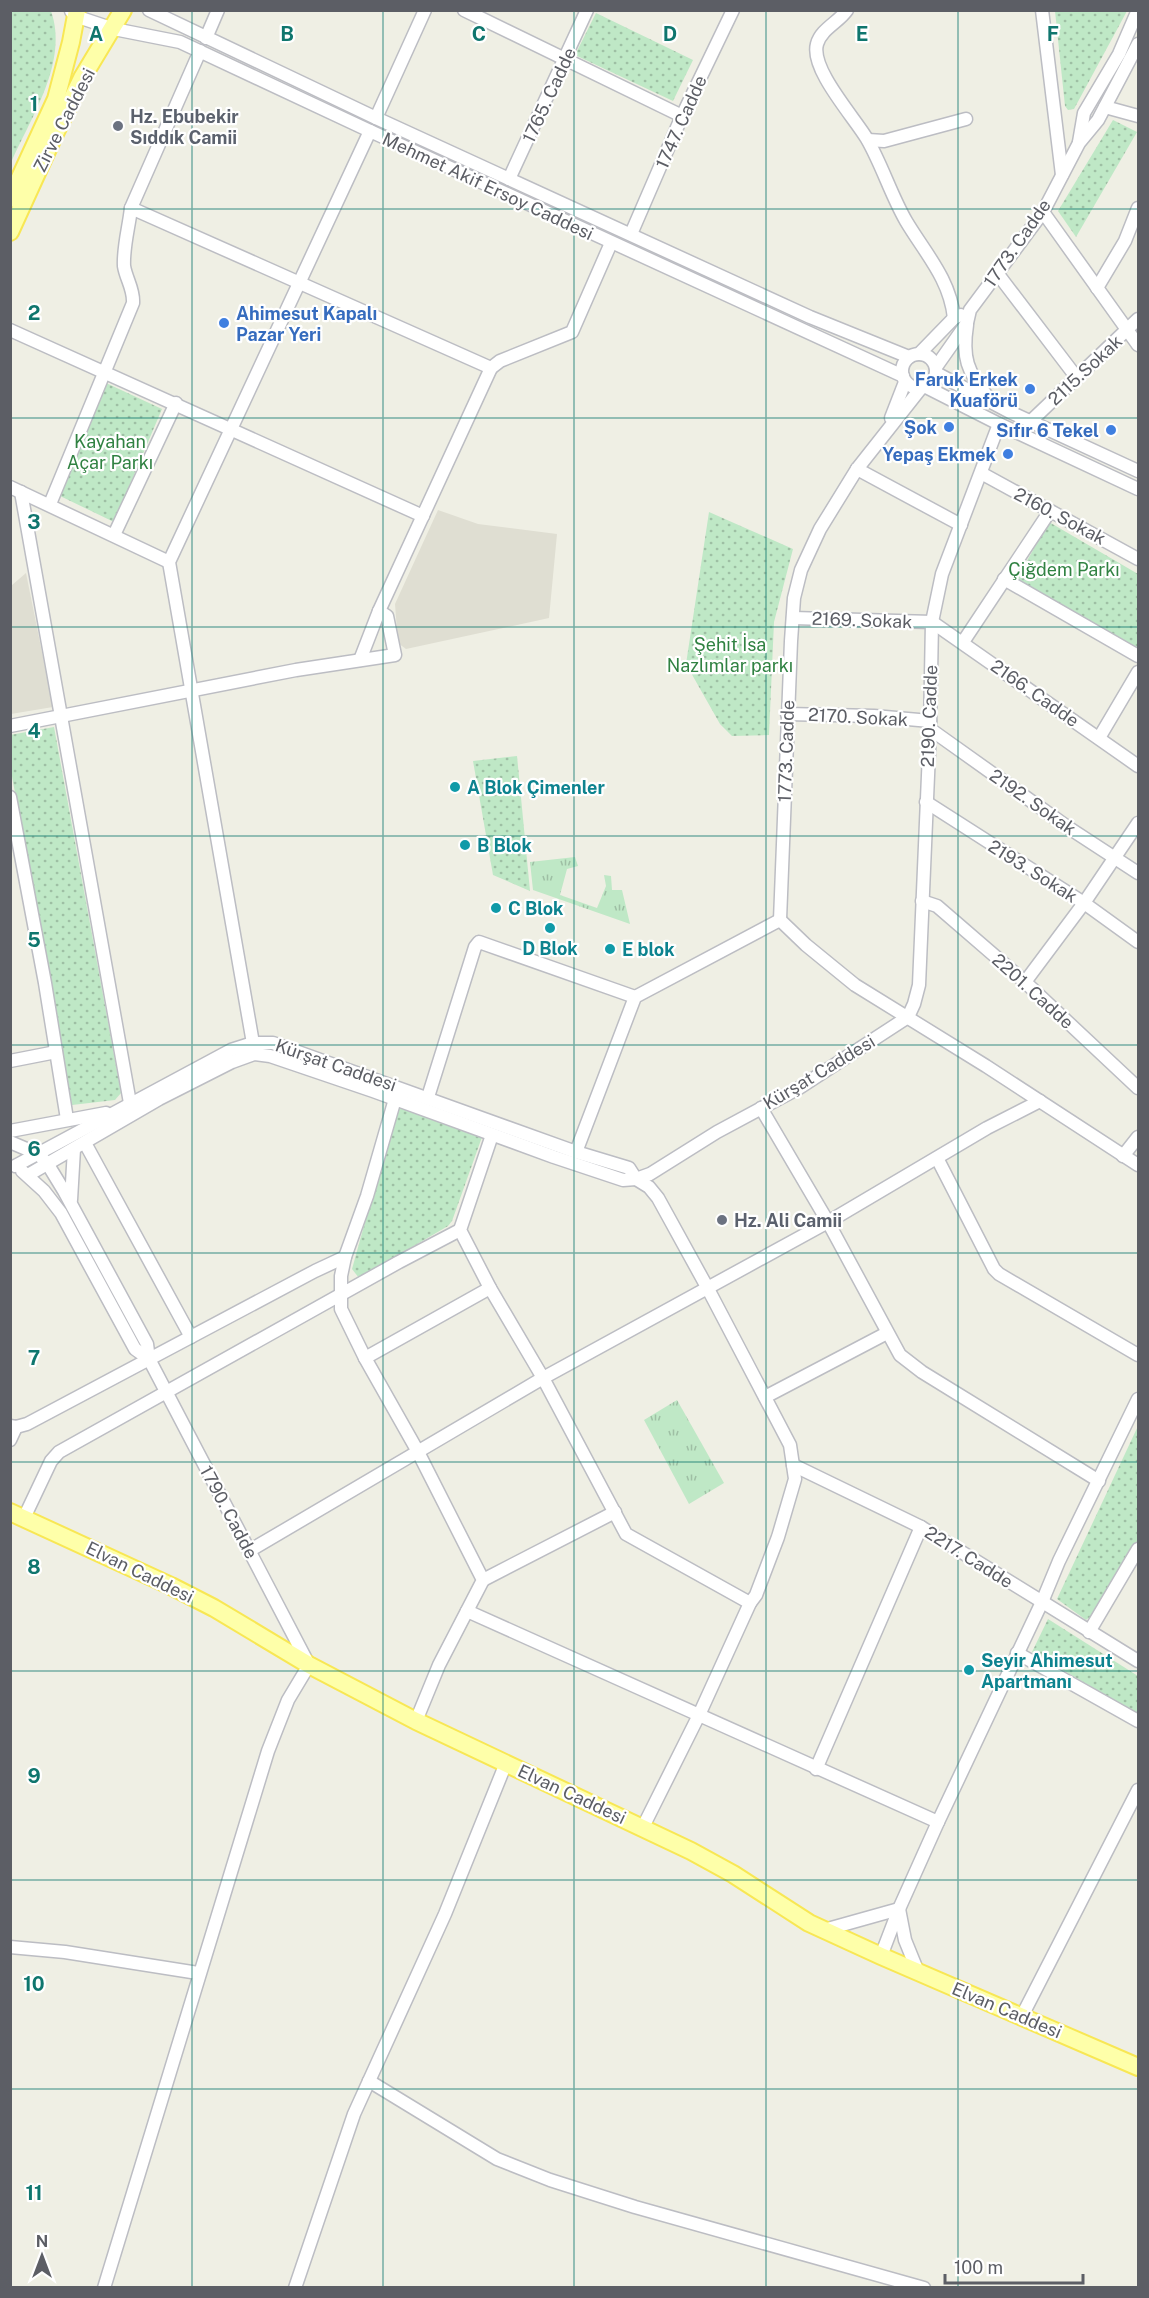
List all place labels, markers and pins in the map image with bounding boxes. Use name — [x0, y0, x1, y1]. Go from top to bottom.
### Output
place label: Hz. Ebubekir Sıddık Camii — [130, 106, 239, 148]
marker: Hz. Ebubekir Sıddık Camii — [111, 119, 125, 133]
place label: Ahimesut Kapalı Pazar Yeri — [236, 303, 377, 345]
marker: Ahimesut Kapalı Pazar Yeri — [217, 316, 231, 330]
place label: Faruk Erkek Kuaförü — [915, 369, 1019, 411]
marker: Faruk Erkek Kuaförü — [1023, 382, 1037, 396]
place label: Şok — [904, 417, 938, 438]
marker: Şok — [942, 420, 956, 434]
place label: Sıfır 6 Tekel — [996, 420, 1099, 441]
marker: Sıfır 6 Tekel — [1104, 423, 1118, 437]
place label: Yepaş Ekmek — [882, 444, 997, 465]
marker: Yepaş Ekmek — [1001, 447, 1015, 461]
place label: A Blok Çimenler — [467, 777, 605, 798]
marker: A Blok Çimenler — [448, 780, 462, 794]
place label: B Blok — [477, 835, 532, 856]
marker: B Blok — [458, 838, 472, 852]
place label: C Blok — [508, 898, 564, 919]
marker: C Blok — [489, 901, 503, 915]
marker: D Blok — [543, 921, 557, 935]
place label: D Blok — [522, 938, 578, 959]
place label: E blok — [622, 939, 675, 960]
marker: E blok — [603, 942, 617, 956]
place label: Hz. Ali Camii — [734, 1210, 842, 1231]
marker: Hz. Ali Camii — [715, 1213, 729, 1227]
place label: Seyir Ahimesut Apartmanı — [981, 1650, 1113, 1692]
marker: Seyir Ahimesut Apartmanı — [962, 1663, 976, 1677]

